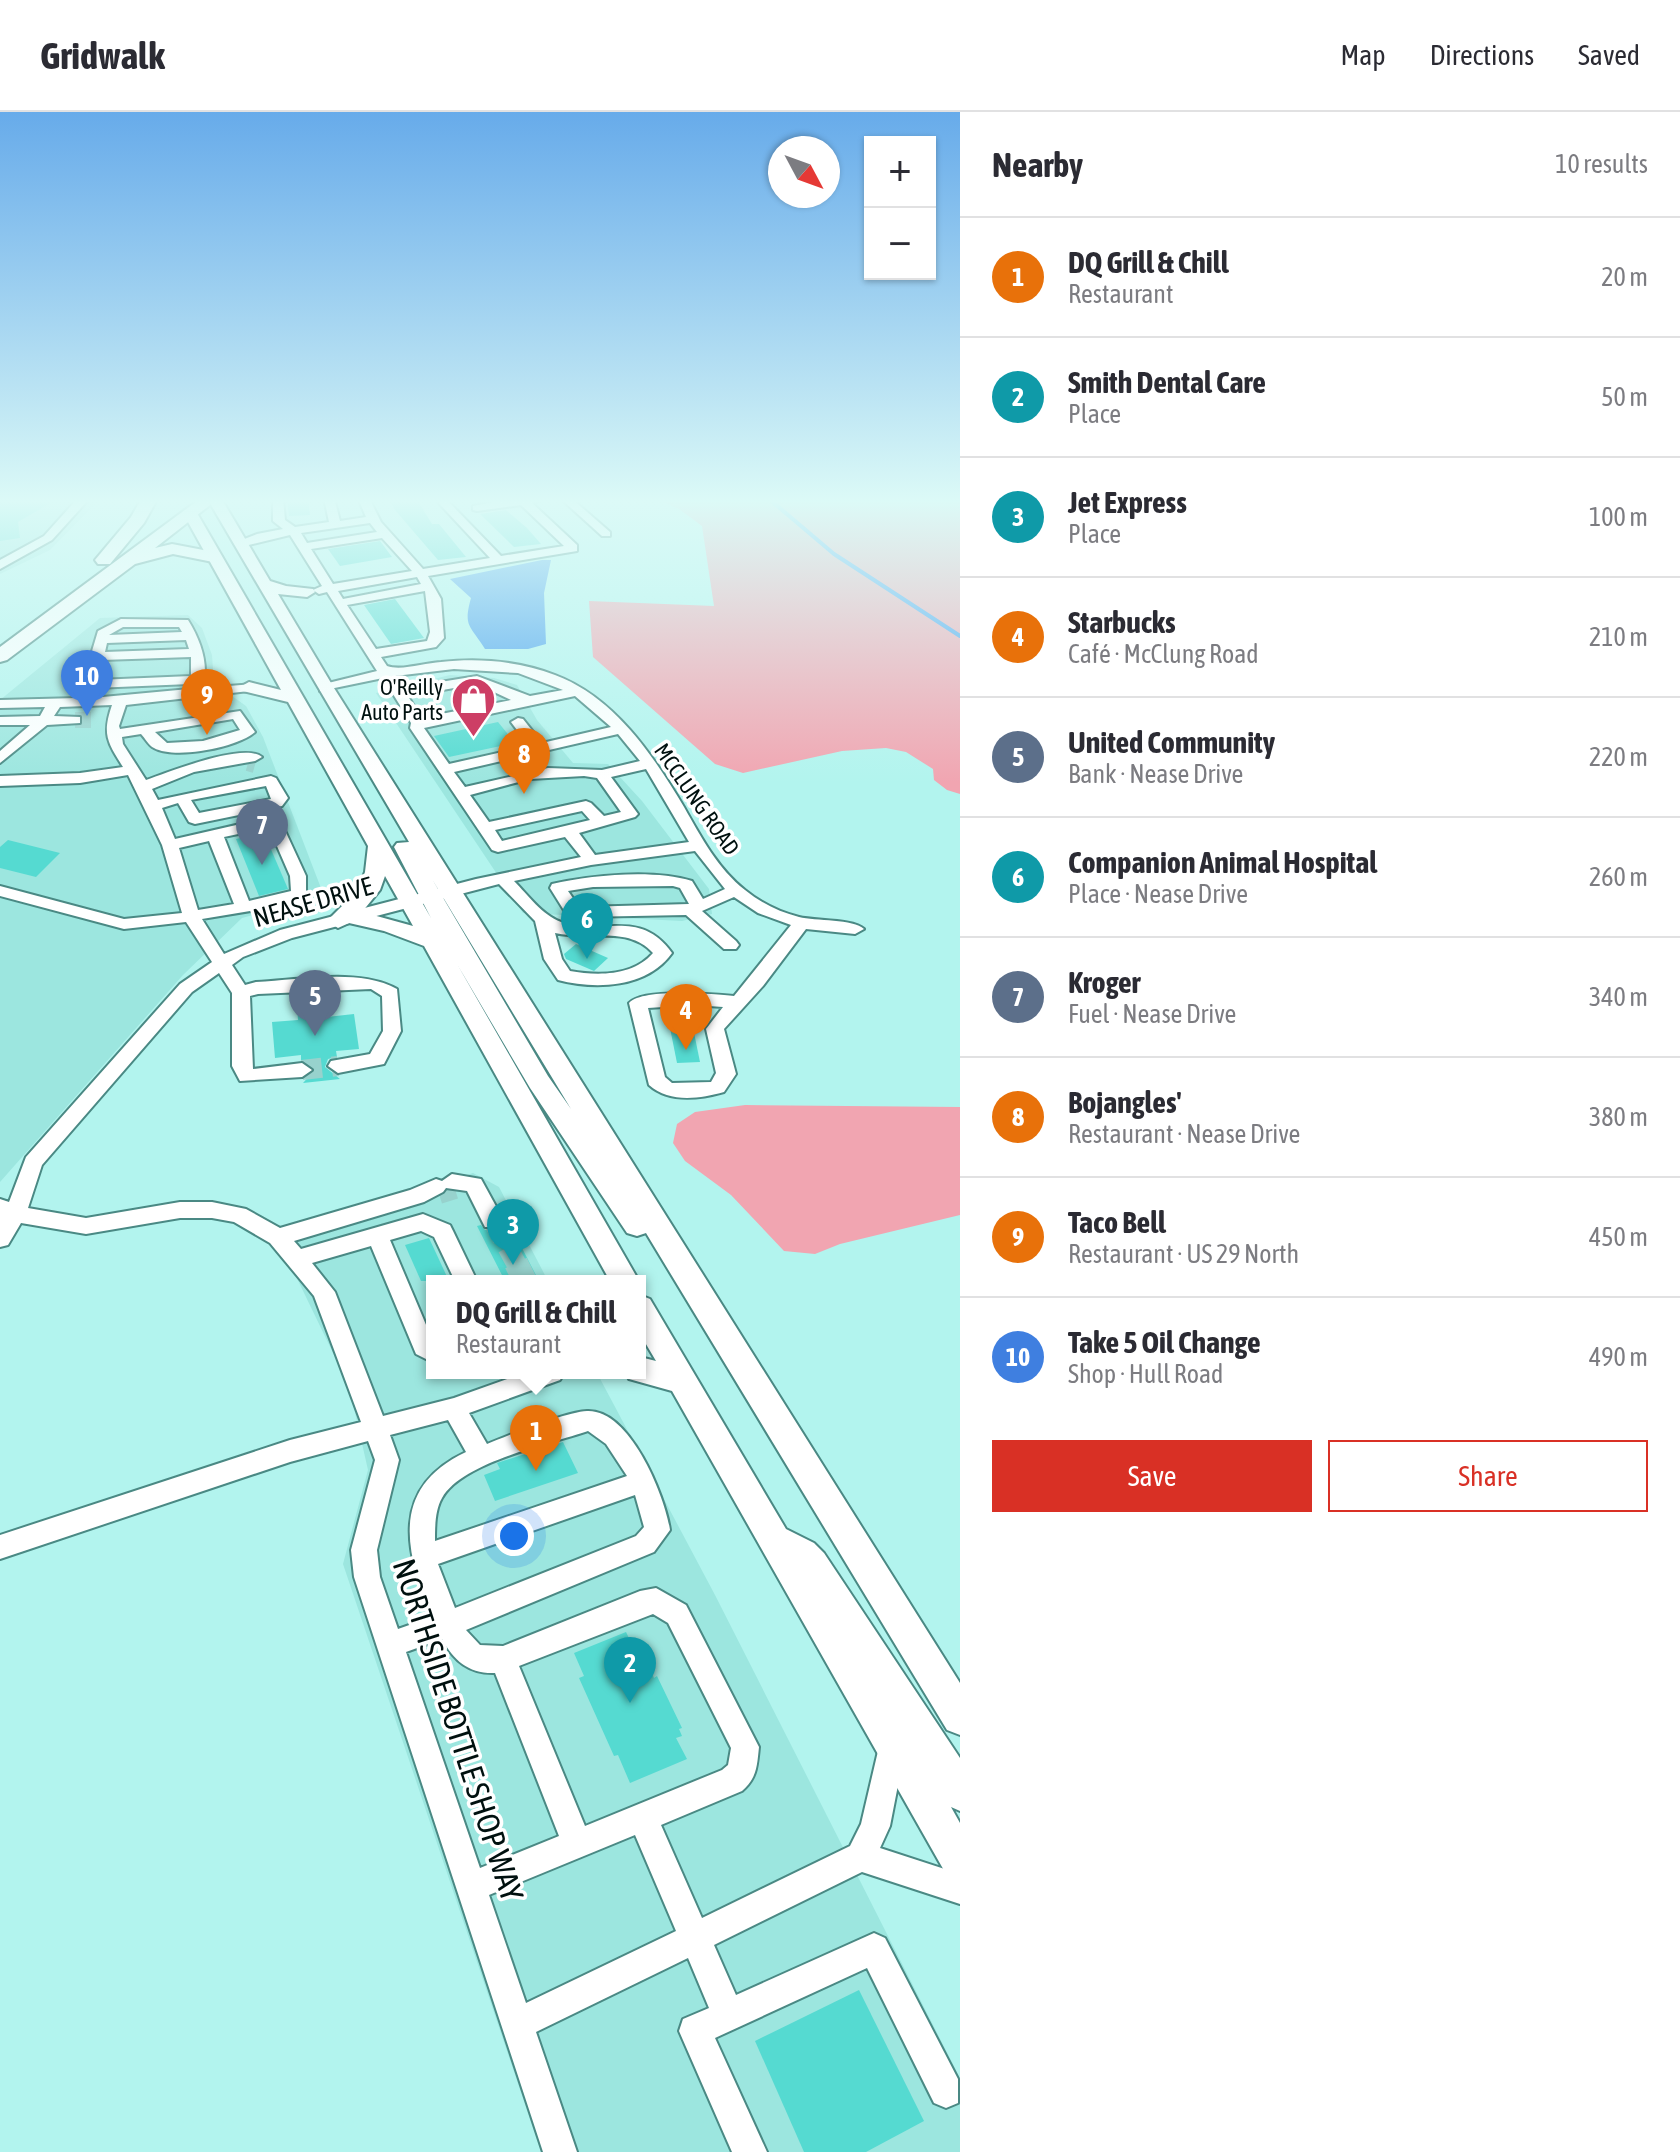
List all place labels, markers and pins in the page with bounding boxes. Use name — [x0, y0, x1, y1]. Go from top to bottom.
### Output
pin: 10 — [61, 650, 113, 716]
pin: 9 — [181, 669, 233, 735]
place label: O'Reilly Auto Parts — [361, 674, 443, 725]
shop icon: O'Reilly Auto Parts — [450, 676, 498, 739]
pin: 8 — [498, 728, 550, 794]
pin: 7 — [236, 799, 288, 865]
pin: 6 — [561, 893, 613, 959]
pin: 5 — [289, 970, 341, 1036]
pin: 4 — [660, 984, 712, 1050]
pin: 3 — [487, 1199, 539, 1265]
pin: 1 — [510, 1405, 562, 1471]
pin: 2 — [604, 1637, 656, 1703]

